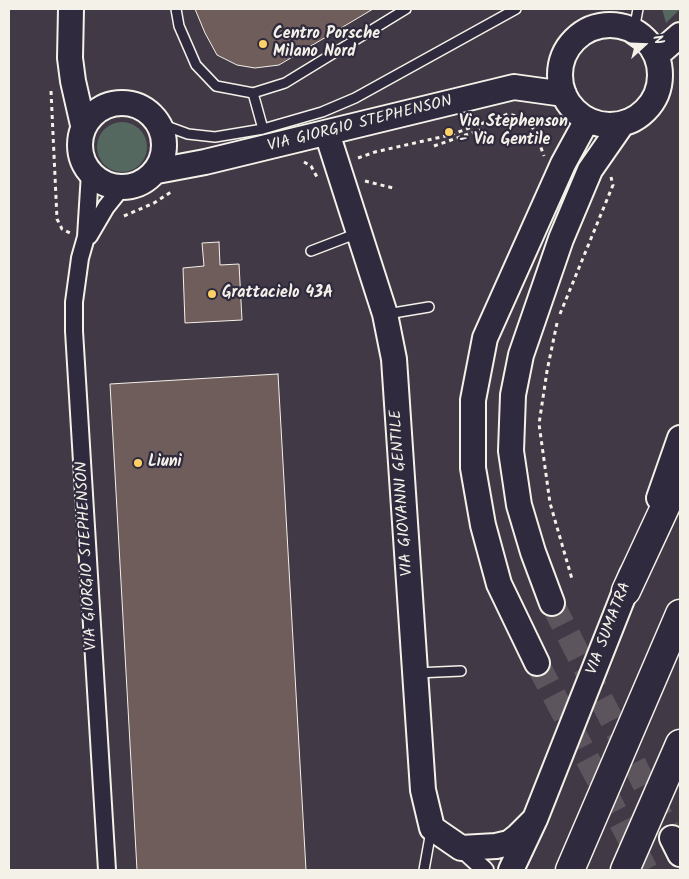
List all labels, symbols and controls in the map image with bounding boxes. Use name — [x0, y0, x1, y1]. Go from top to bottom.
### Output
north arrow — [619, 20, 669, 70]
place label: Centro Porsche Milano Nord — [273, 25, 380, 63]
text: N — [646, 32, 670, 48]
marker: Centro Porsche Milano Nord — [257, 38, 269, 50]
street label: VIA GIORGIO STEPHENSON — [266, 93, 454, 157]
place label: Via Stephenson - Via Gentile — [459, 113, 568, 151]
marker: Via Stephenson - Via Gentile — [443, 126, 455, 138]
place label: Grattacielo 43A — [222, 284, 333, 304]
marker: Grattacielo 43A — [206, 288, 218, 300]
street label: VIA GIOVANNI GENTILE — [388, 409, 418, 577]
place label: Liuni — [148, 453, 182, 473]
marker: Liuni — [132, 457, 144, 469]
street label: VIA GIORGIO STEPHENSON — [73, 461, 103, 651]
street label: VIA SUMATRA — [584, 580, 636, 678]

